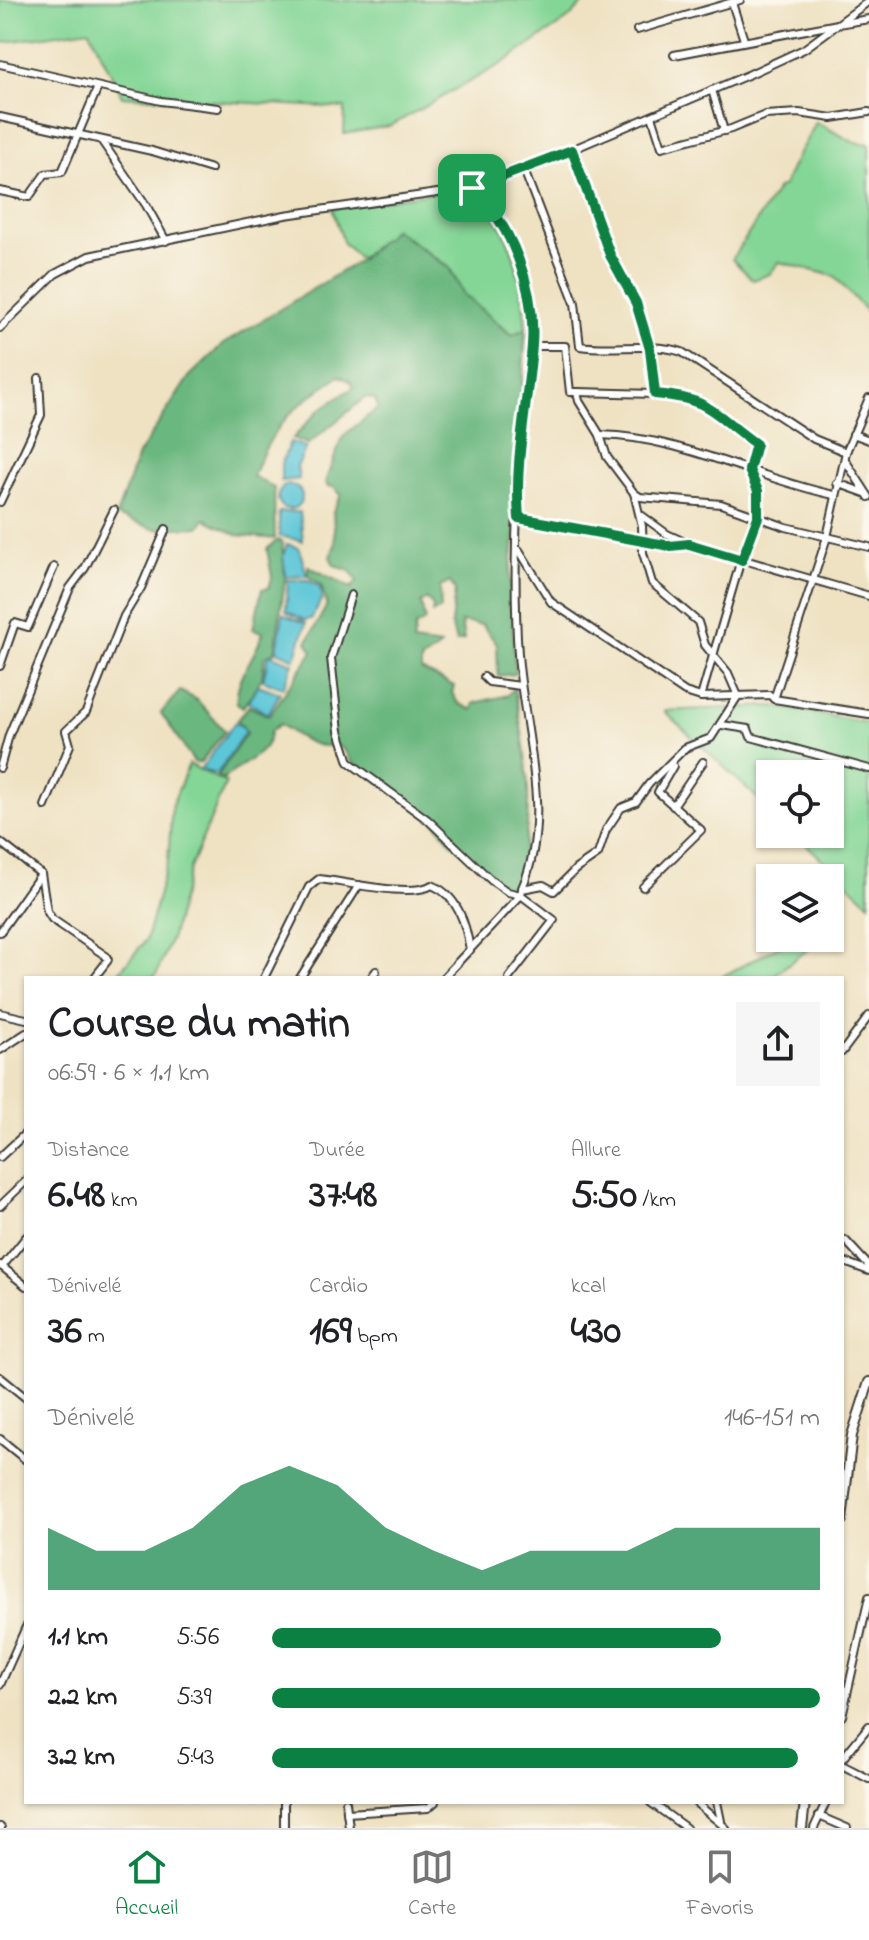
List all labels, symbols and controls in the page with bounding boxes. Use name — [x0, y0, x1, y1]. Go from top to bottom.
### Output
pin — [438, 154, 506, 222]
icon: arrive — [450, 166, 494, 210]
map controls — [756, 760, 844, 952]
button: locate — [756, 760, 844, 848]
button: layers — [756, 864, 844, 952]
text: Course du matin — [48, 993, 350, 1057]
button: share — [736, 1002, 820, 1086]
text: 06:59 · 6 × 1.1 km — [48, 1055, 210, 1093]
text: Distance — [48, 1135, 129, 1167]
text: Durée — [309, 1135, 365, 1167]
text: Allure — [571, 1135, 621, 1167]
text: 6.48 — [48, 1167, 105, 1226]
text: 37:48 — [309, 1167, 377, 1226]
text: 5:50 — [571, 1167, 637, 1226]
text: km — [105, 1185, 137, 1217]
text: /km — [637, 1185, 676, 1217]
text: Dénivelé — [48, 1271, 121, 1303]
text: Cardio — [309, 1271, 368, 1303]
text: kcal — [571, 1271, 606, 1303]
text: 36 — [48, 1303, 82, 1362]
text: 169 — [309, 1303, 352, 1362]
text: 430 — [571, 1303, 621, 1362]
text: m — [82, 1321, 105, 1353]
text: bpm — [352, 1321, 398, 1353]
text: Dénivelé — [48, 1400, 135, 1438]
text: 146–151 m — [724, 1400, 820, 1438]
text: 1.1 km — [48, 1619, 108, 1657]
text: 5:56 — [176, 1619, 219, 1657]
text: 2.2 km — [48, 1679, 117, 1717]
text: 5:39 — [176, 1679, 212, 1717]
text: 3.2 km — [48, 1739, 115, 1777]
text: 5:43 — [176, 1739, 215, 1777]
tab: Accueil — [115, 1845, 178, 1925]
tab: Carte — [408, 1845, 456, 1925]
tab: Favoris — [686, 1845, 754, 1925]

